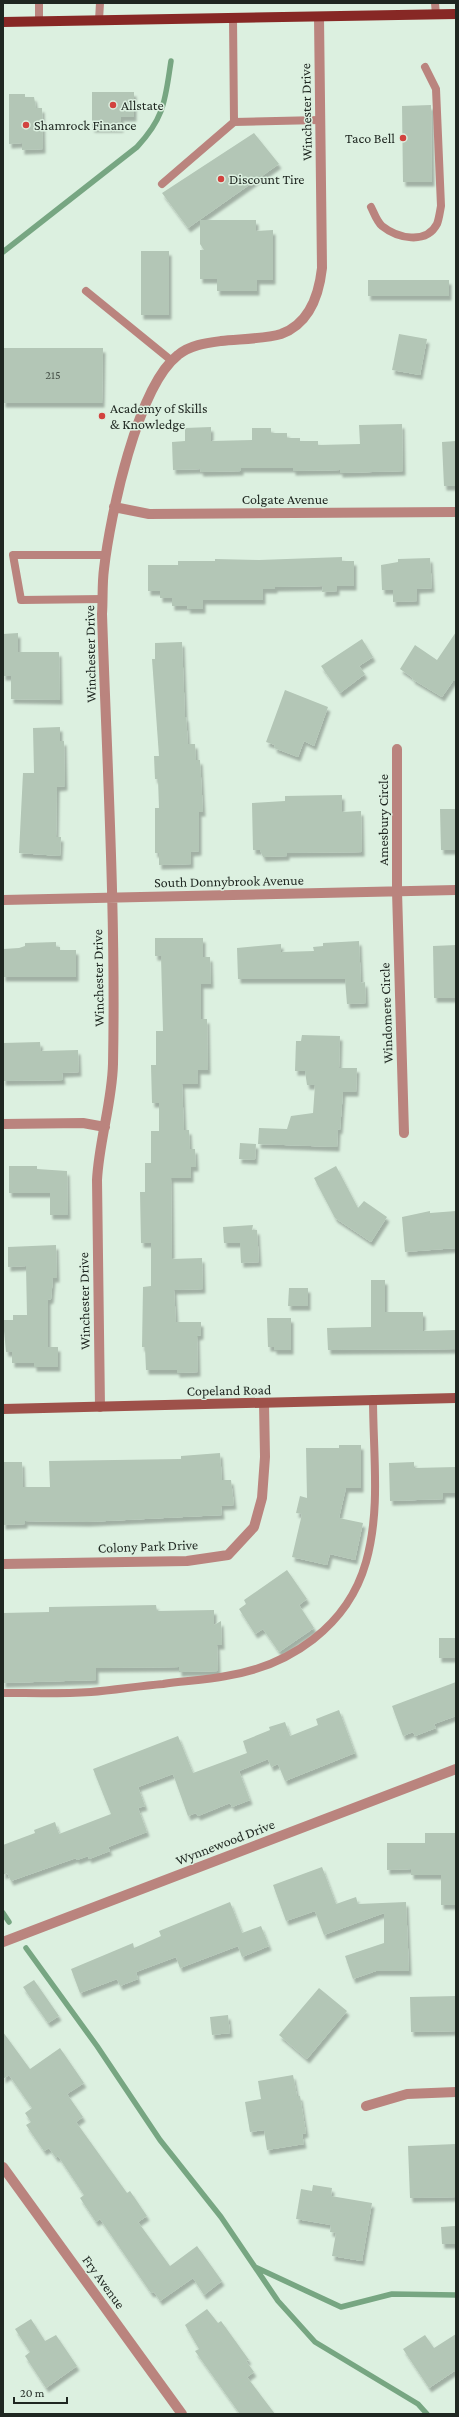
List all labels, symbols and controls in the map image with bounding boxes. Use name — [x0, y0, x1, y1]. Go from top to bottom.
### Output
street label: Winchester Drive — [297, 63, 315, 161]
place label: Allstate — [121, 97, 164, 113]
marker: Allstate — [108, 100, 118, 110]
place label: Shamrock Finance — [34, 117, 136, 133]
marker: Shamrock Finance — [21, 120, 31, 130]
place label: Taco Bell — [345, 130, 395, 146]
marker: Taco Bell — [398, 133, 408, 143]
place label: Discount Tire — [229, 171, 304, 187]
marker: Discount Tire — [216, 174, 226, 184]
house number: 215 — [45, 368, 61, 382]
place label: Academy of Skills & Knowledge — [110, 400, 208, 432]
marker: Academy of Skills & Knowledge — [97, 411, 107, 421]
street label: Colgate Avenue — [242, 491, 328, 507]
street label: Winchester Drive — [81, 605, 99, 703]
street label: Amesbury Circle — [375, 774, 391, 866]
street label: South Donnybrook Avenue — [154, 872, 304, 890]
street label: Winchester Drive — [89, 929, 107, 1027]
street label: Windomere Circle — [376, 962, 396, 1064]
street label: Winchester Drive — [75, 1252, 93, 1350]
street label: Copeland Road — [187, 1381, 272, 1399]
street label: Colony Park Drive — [98, 1536, 198, 1556]
street label: Wynnewood Drive — [173, 1816, 277, 1868]
street label: Fry Avenue — [79, 2252, 129, 2312]
scale bar — [14, 2379, 67, 2405]
text: 20 m — [20, 2386, 45, 2400]

